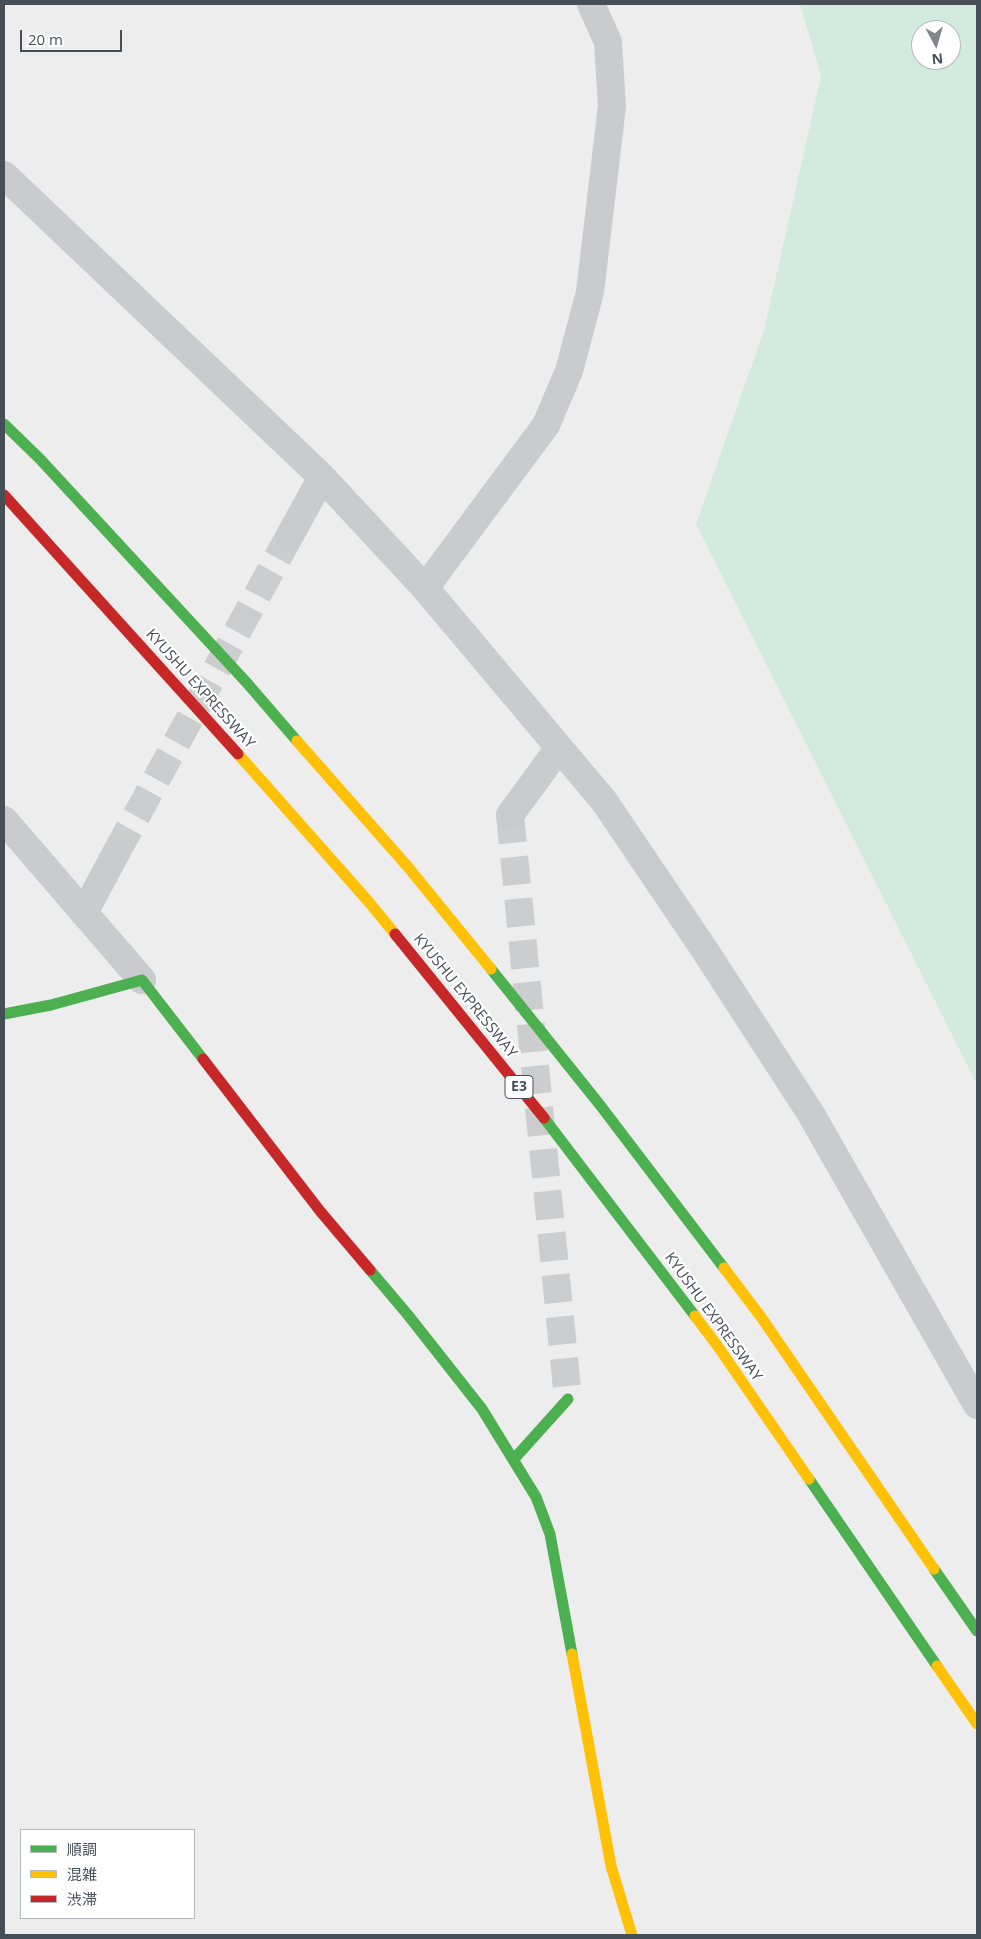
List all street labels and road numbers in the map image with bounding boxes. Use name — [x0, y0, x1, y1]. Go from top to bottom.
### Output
street label: KYUSHU EXPRESSWAY — [142, 626, 258, 752]
street label: KYUSHU EXPRESSWAY — [409, 930, 521, 1062]
road number: E3 — [505, 1076, 533, 1098]
street label: KYUSHU EXPRESSWAY — [660, 1249, 766, 1385]

